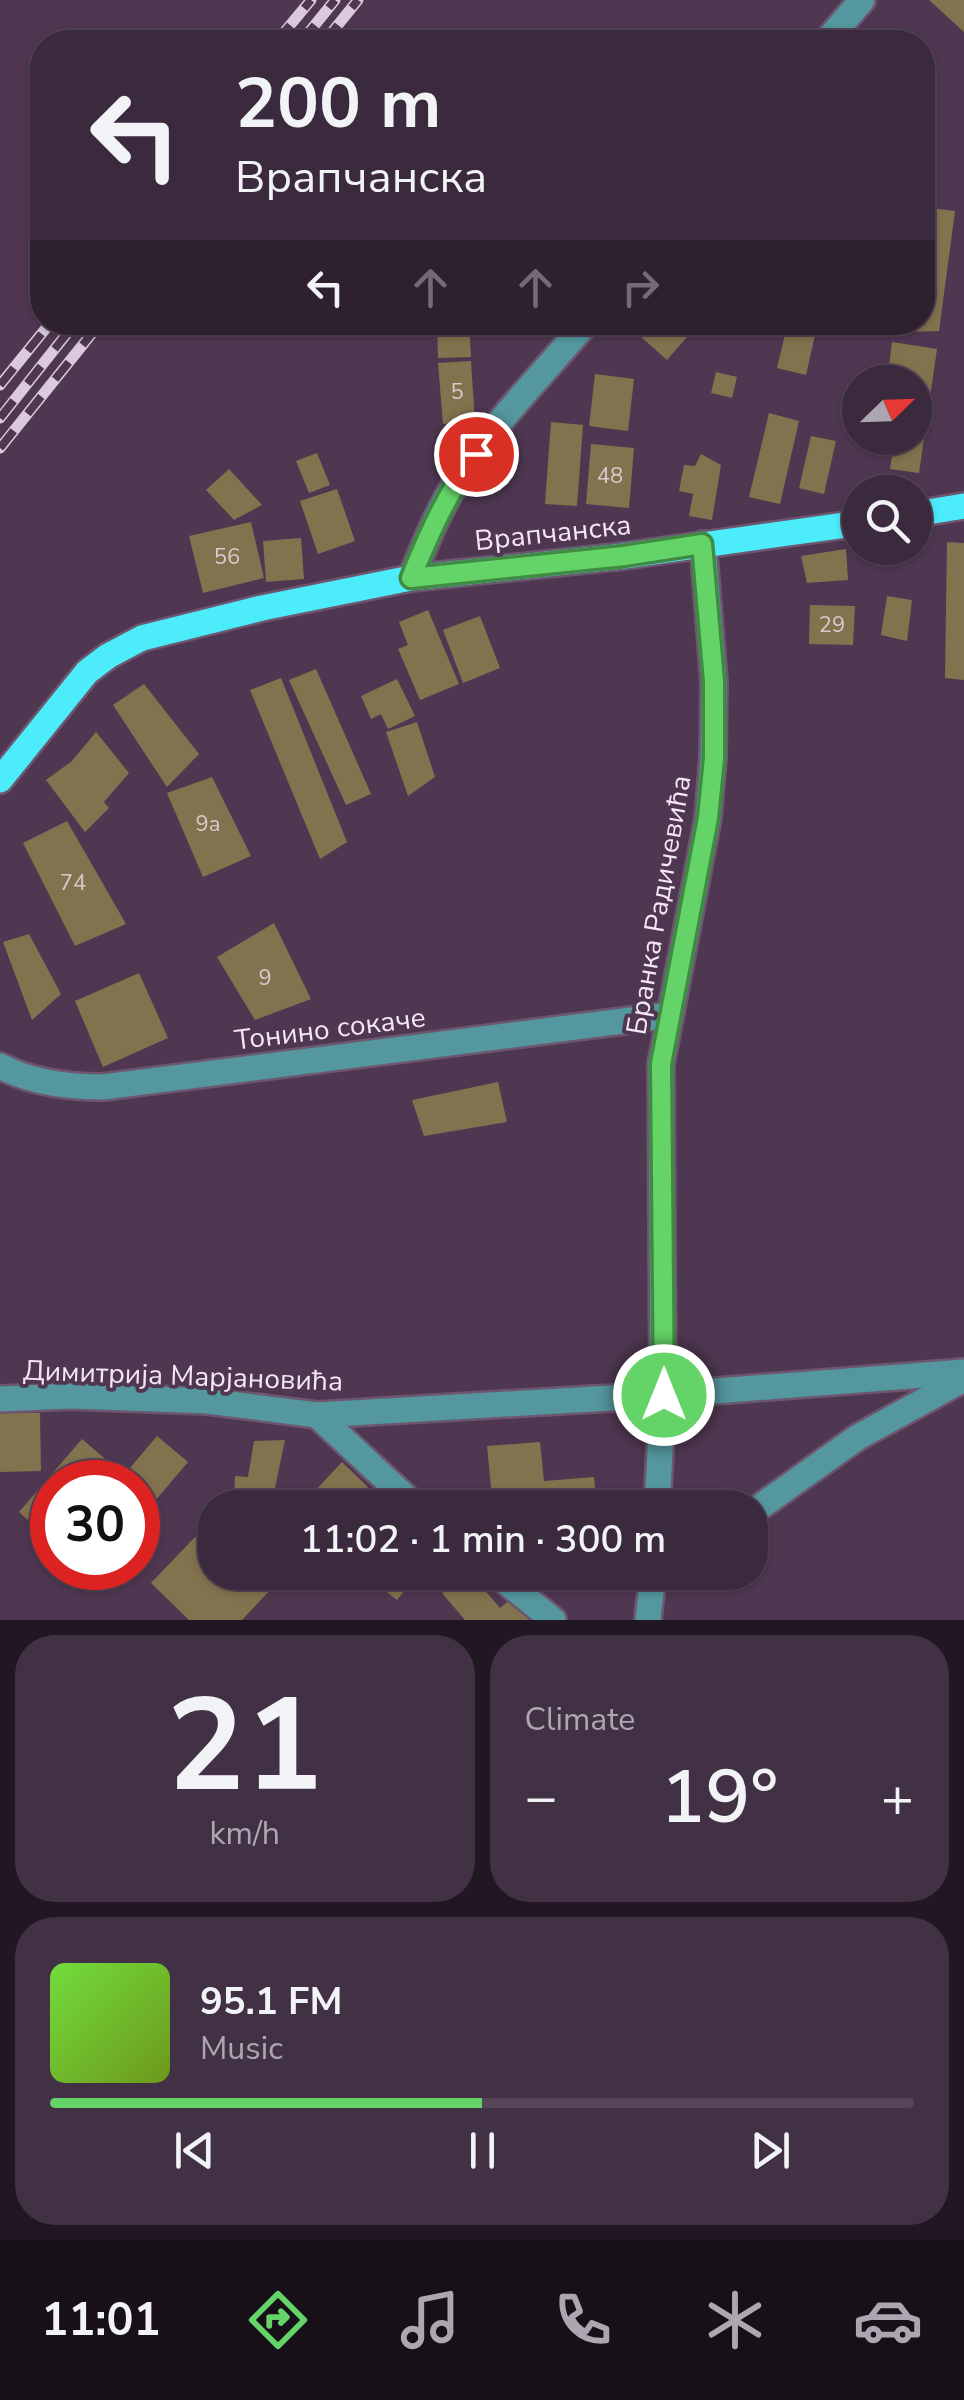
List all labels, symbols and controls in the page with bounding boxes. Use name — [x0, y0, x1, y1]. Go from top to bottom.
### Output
text: 200 m — [235, 56, 441, 152]
icon: left — [70, 70, 200, 200]
text: Врапчанска — [235, 147, 487, 208]
icon: left — [298, 260, 353, 315]
icon: ahead — [403, 260, 458, 315]
icon: ahead — [508, 260, 563, 315]
icon: right — [613, 260, 668, 315]
north arrow — [842, 365, 932, 455]
map controls — [842, 365, 932, 565]
house number: 5 — [450, 377, 464, 407]
pin — [434, 412, 519, 497]
icon: arrive — [449, 427, 504, 482]
house number: 48 — [597, 461, 623, 491]
button: search — [842, 475, 932, 565]
street label: Врапчанска — [473, 506, 633, 560]
house number: 56 — [214, 542, 240, 572]
house number: 29 — [819, 610, 845, 640]
street label: Бранка Радичевића — [617, 772, 701, 1038]
house number: 9a — [196, 809, 220, 839]
house number: 74 — [60, 868, 86, 898]
house number: 9 — [258, 963, 272, 993]
street label: Тонино сокаче — [232, 998, 428, 1060]
position arrow — [612, 1343, 716, 1447]
street label: Димитрија Марјановића — [22, 1351, 344, 1401]
speed limit sign: 30 — [30, 1460, 160, 1590]
text: 11:02 · 1 min · 300 m — [300, 1514, 666, 1565]
text: 21 — [167, 1658, 323, 1835]
text: Climate — [525, 1698, 635, 1741]
text: 19° — [660, 1746, 778, 1848]
text: − — [525, 1760, 558, 1835]
text: + — [881, 1760, 914, 1835]
text: km/h — [209, 1812, 280, 1855]
text: 95.1 FM — [200, 1976, 342, 2027]
text: Music — [200, 2027, 283, 2070]
icon: previous — [167, 2123, 222, 2178]
icon: pause — [455, 2123, 510, 2178]
icon: next — [743, 2123, 798, 2178]
icon: directions — [243, 2285, 313, 2355]
icon: music — [395, 2285, 465, 2355]
icon: phone — [548, 2285, 618, 2355]
icon: climate — [700, 2285, 770, 2355]
icon: car — [853, 2285, 923, 2355]
text: 11:01 — [41, 2290, 160, 2351]

